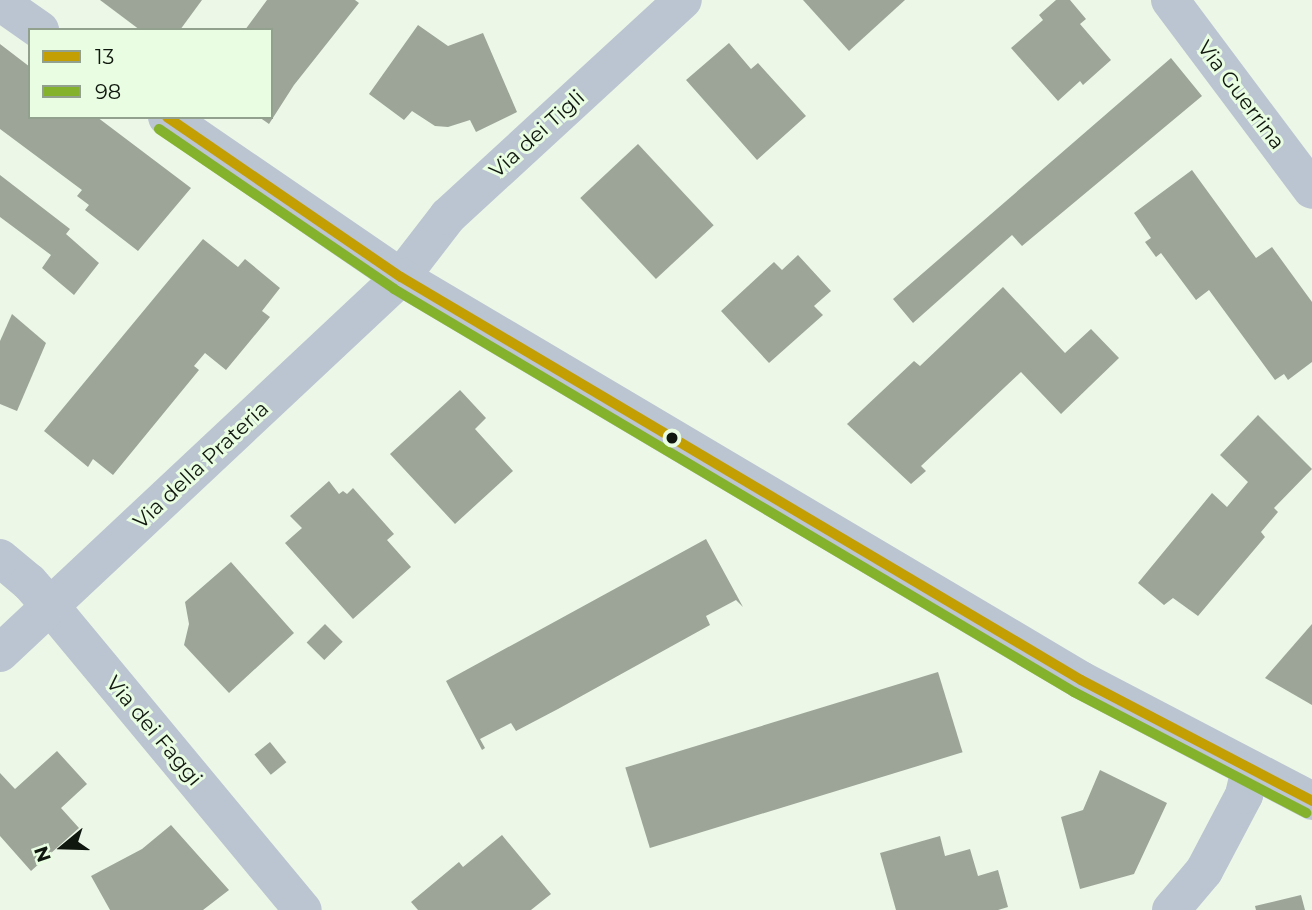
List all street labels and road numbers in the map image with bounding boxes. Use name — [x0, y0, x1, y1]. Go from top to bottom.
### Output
street label: Via Guerrina — [1192, 36, 1290, 154]
street label: Via dei Tigli — [484, 85, 590, 183]
street label: Via della Prateria — [128, 396, 274, 534]
street label: Via dei Faggi — [101, 671, 207, 791]

